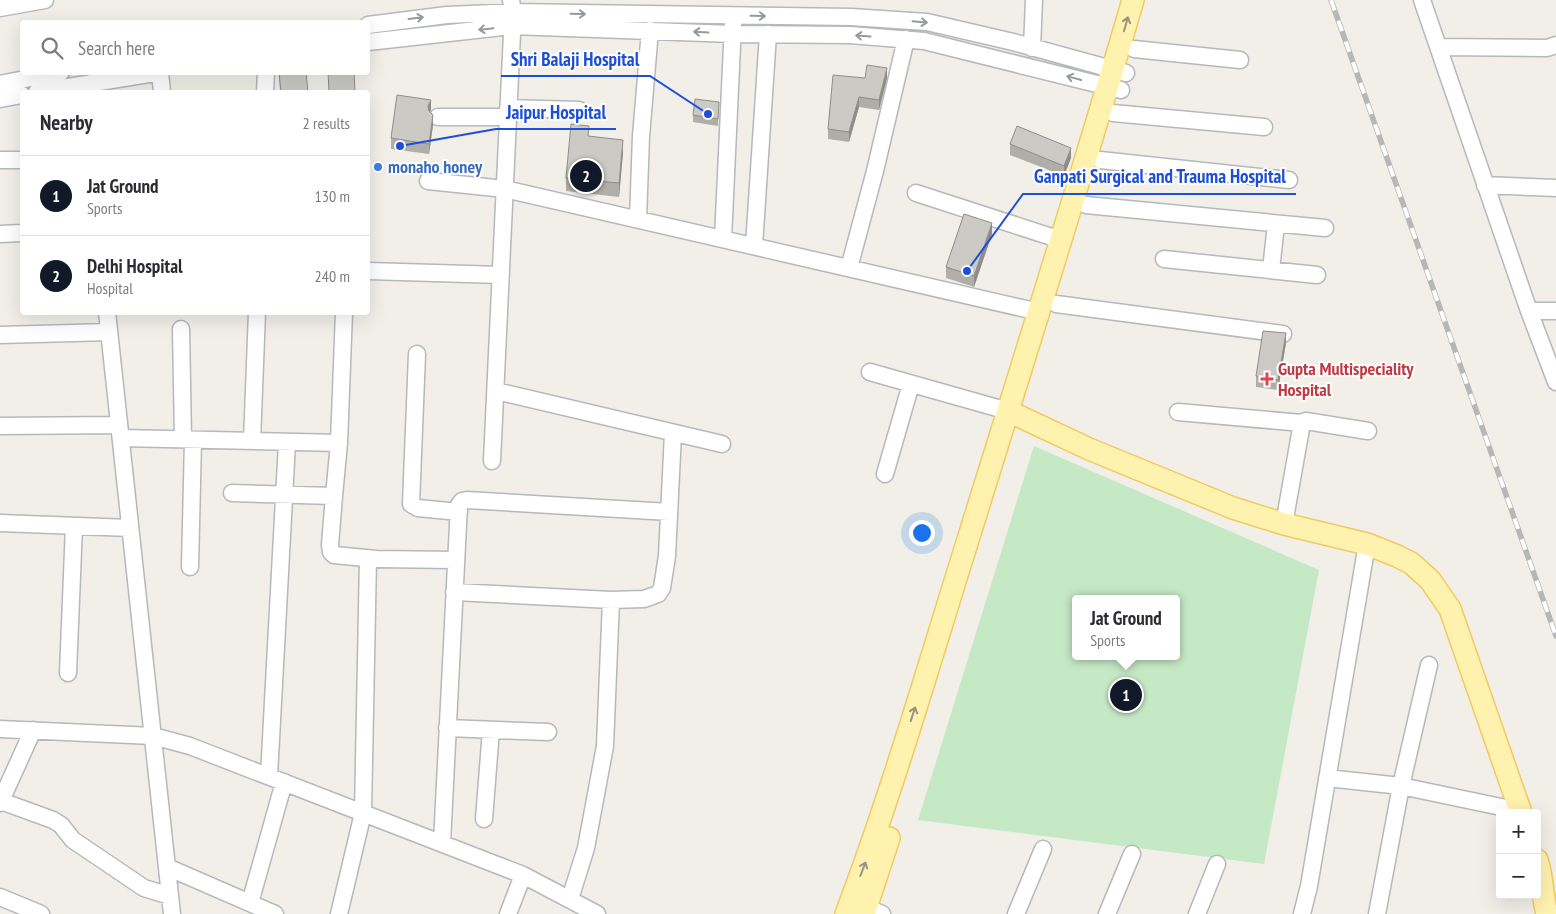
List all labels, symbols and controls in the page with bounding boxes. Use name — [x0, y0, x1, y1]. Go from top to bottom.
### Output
one-way arrow — [570, 9, 586, 19]
one-way arrow — [750, 11, 766, 21]
one-way arrow — [407, 13, 423, 23]
one-way arrow — [1122, 16, 1132, 32]
one-way arrow — [912, 17, 928, 27]
search box — [20, 20, 370, 75]
one-way arrow — [479, 24, 495, 34]
one-way arrow — [693, 28, 709, 37]
one-way arrow — [856, 32, 872, 41]
icon: search — [38, 34, 66, 62]
text: Search here — [78, 36, 155, 60]
callout: Shri Balaji Hospital — [501, 42, 650, 76]
text: Shri Balaji Hospital — [511, 47, 640, 71]
one-way arrow — [1066, 72, 1082, 82]
callout: Jaipur Hospital — [496, 95, 616, 129]
text: Jaipur Hospital — [505, 100, 606, 124]
text: Nearby — [40, 109, 93, 136]
text: 2 results — [303, 113, 350, 133]
place label: monaho honey — [388, 155, 483, 178]
pin: 2 — [570, 157, 602, 195]
callout: Ganpati Surgical and Trauma Hospital — [1023, 160, 1296, 194]
marker: monaho honey — [372, 161, 384, 173]
text: Ganpati Surgical and Trauma Hospital — [1034, 164, 1286, 188]
text: Jat Ground — [87, 174, 159, 198]
text: 1 — [52, 186, 60, 206]
text: 130 m — [315, 186, 350, 206]
text: Sports — [87, 198, 122, 218]
text: Delhi Hospital — [87, 254, 183, 278]
text: 2 — [52, 266, 60, 286]
text: 240 m — [315, 266, 350, 286]
text: Hospital — [87, 278, 133, 298]
place label: Gupta Multispeciality Hospital — [1278, 357, 1414, 401]
marker: Gupta Multispeciality Hospital — [1260, 372, 1274, 386]
your location — [909, 520, 935, 546]
popup — [1072, 595, 1180, 660]
text: Jat Ground — [1090, 606, 1162, 630]
text: Sports — [1090, 630, 1126, 650]
pin: 1 — [1110, 676, 1142, 714]
one-way arrow — [909, 706, 919, 722]
map controls — [1496, 809, 1541, 899]
button: + — [1496, 809, 1541, 854]
button: − — [1496, 854, 1541, 899]
one-way arrow — [859, 861, 868, 877]

